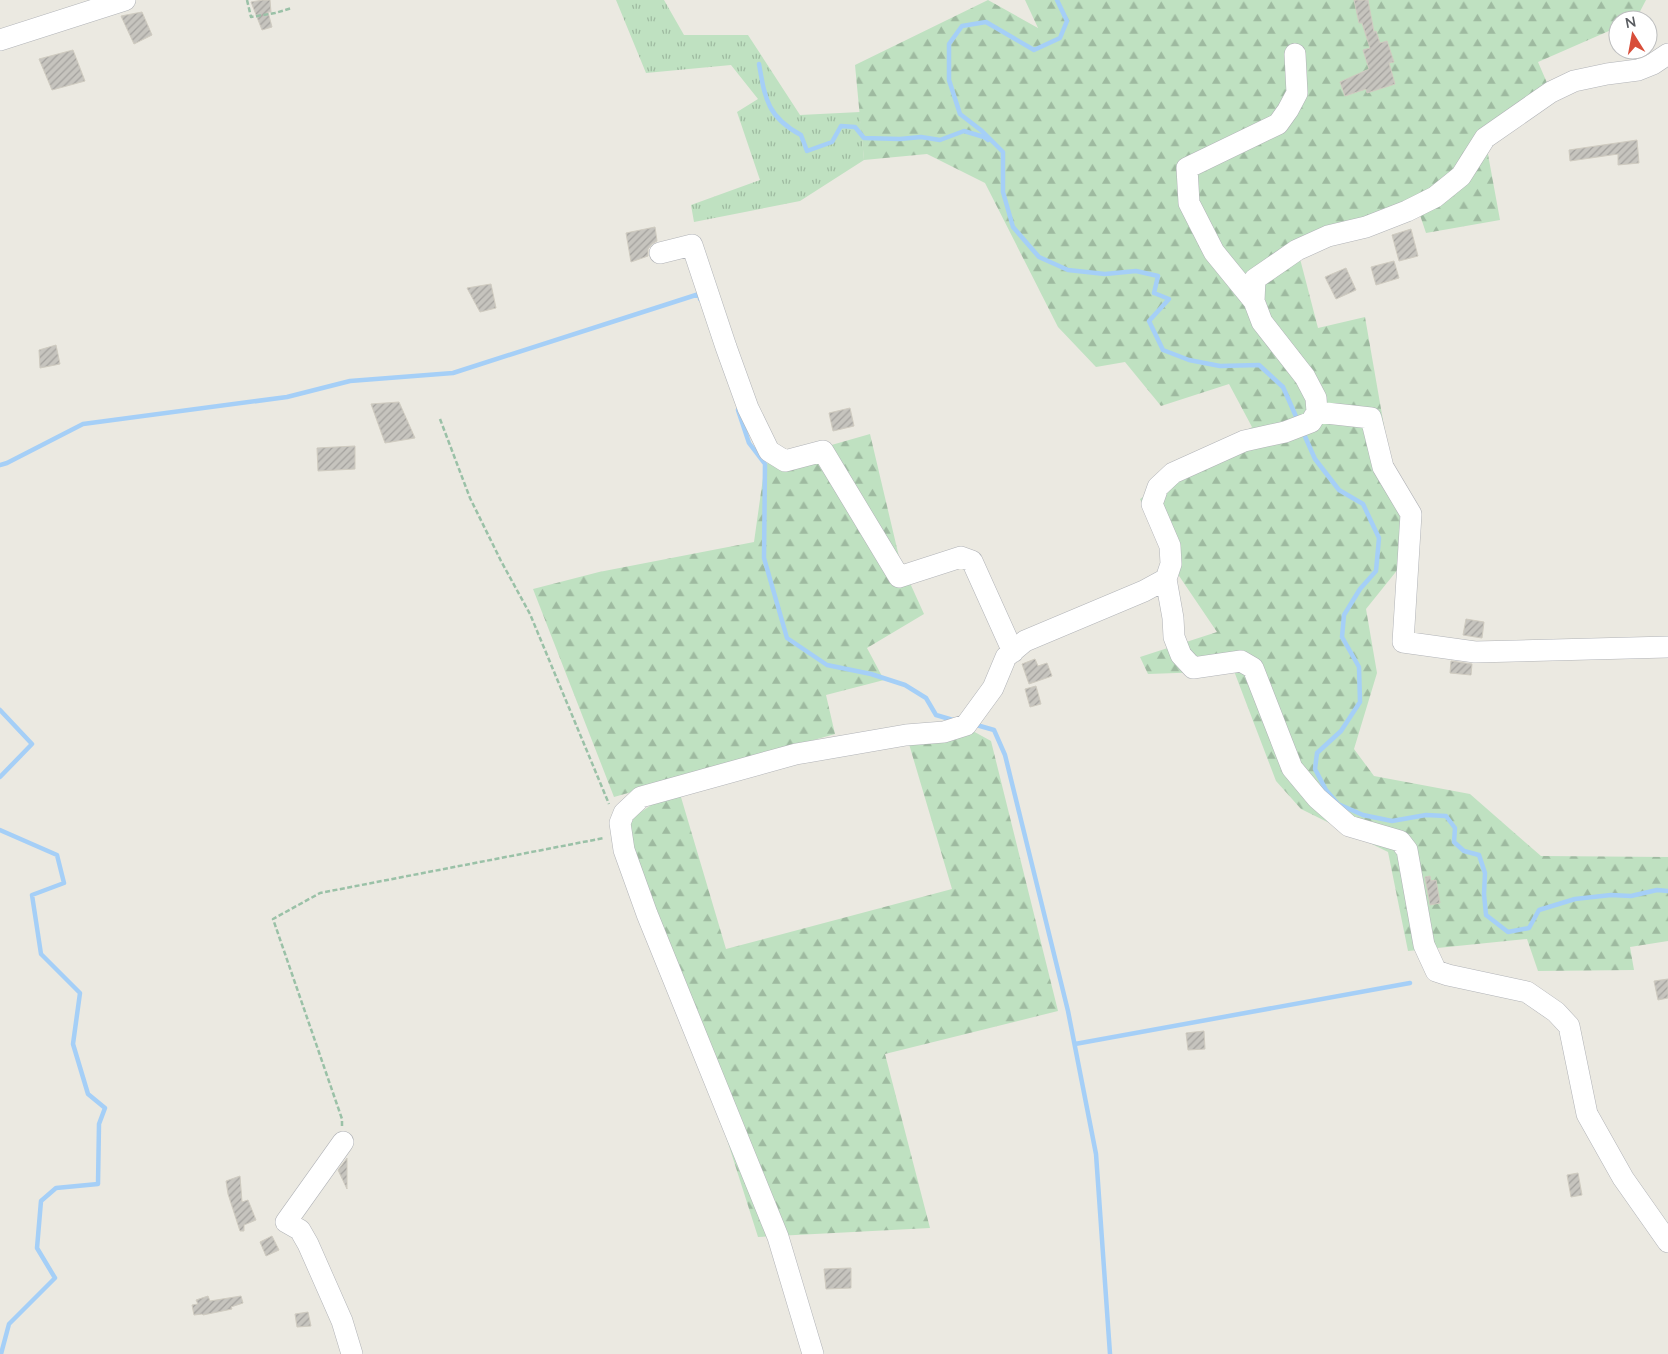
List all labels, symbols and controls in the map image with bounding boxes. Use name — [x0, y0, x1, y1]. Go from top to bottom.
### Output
north arrow — [1608, 10, 1658, 60]
text: N — [1624, 12, 1637, 31]

